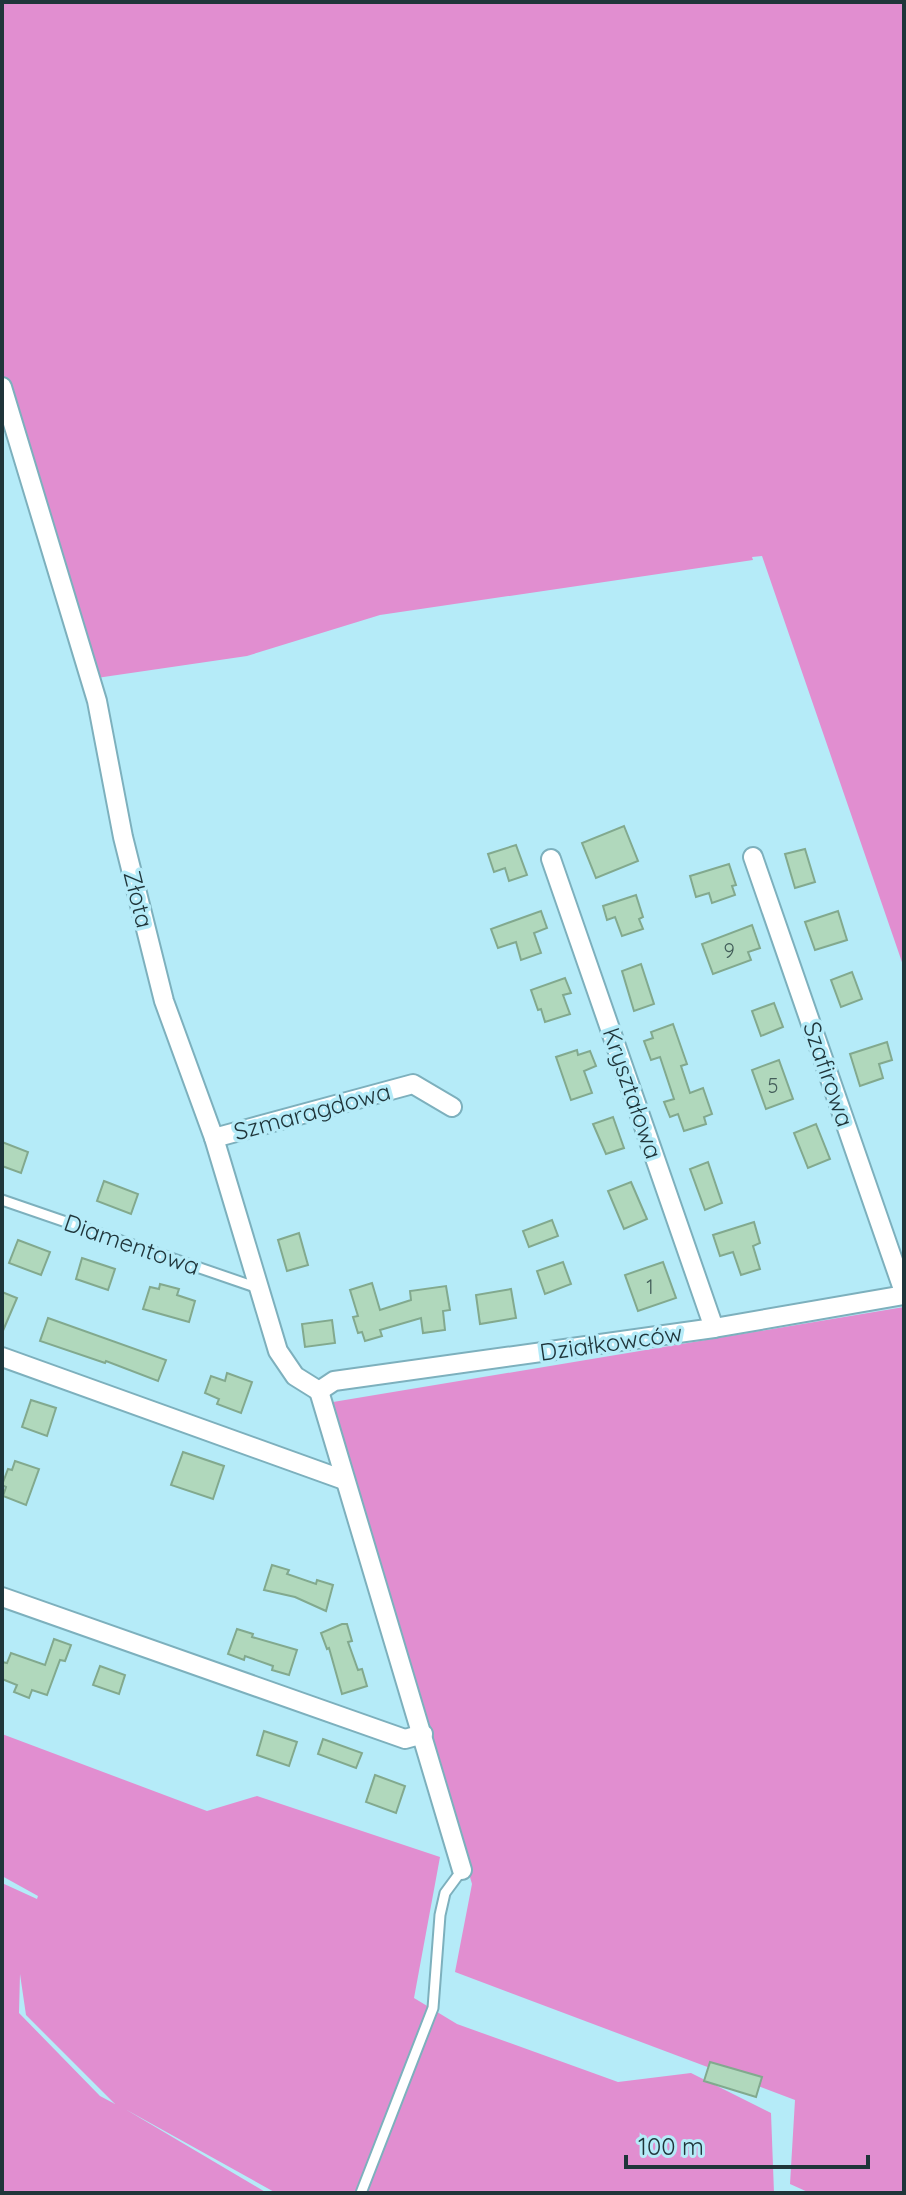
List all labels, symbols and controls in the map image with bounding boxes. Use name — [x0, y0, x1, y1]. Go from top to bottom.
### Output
street label: Złota — [117, 867, 161, 931]
house number: 9 — [723, 938, 735, 963]
street label: Szafirowa — [797, 1017, 861, 1131]
street label: Kryształowa — [597, 1023, 669, 1163]
house number: 5 — [768, 1073, 778, 1098]
street label: Szmaragdowa — [230, 1076, 394, 1146]
street label: Diamentowa — [60, 1207, 204, 1281]
house number: 1 — [646, 1274, 654, 1299]
street label: Działkowców — [538, 1317, 684, 1367]
scale bar — [626, 2119, 868, 2169]
text: 100 m — [638, 2131, 704, 2161]

